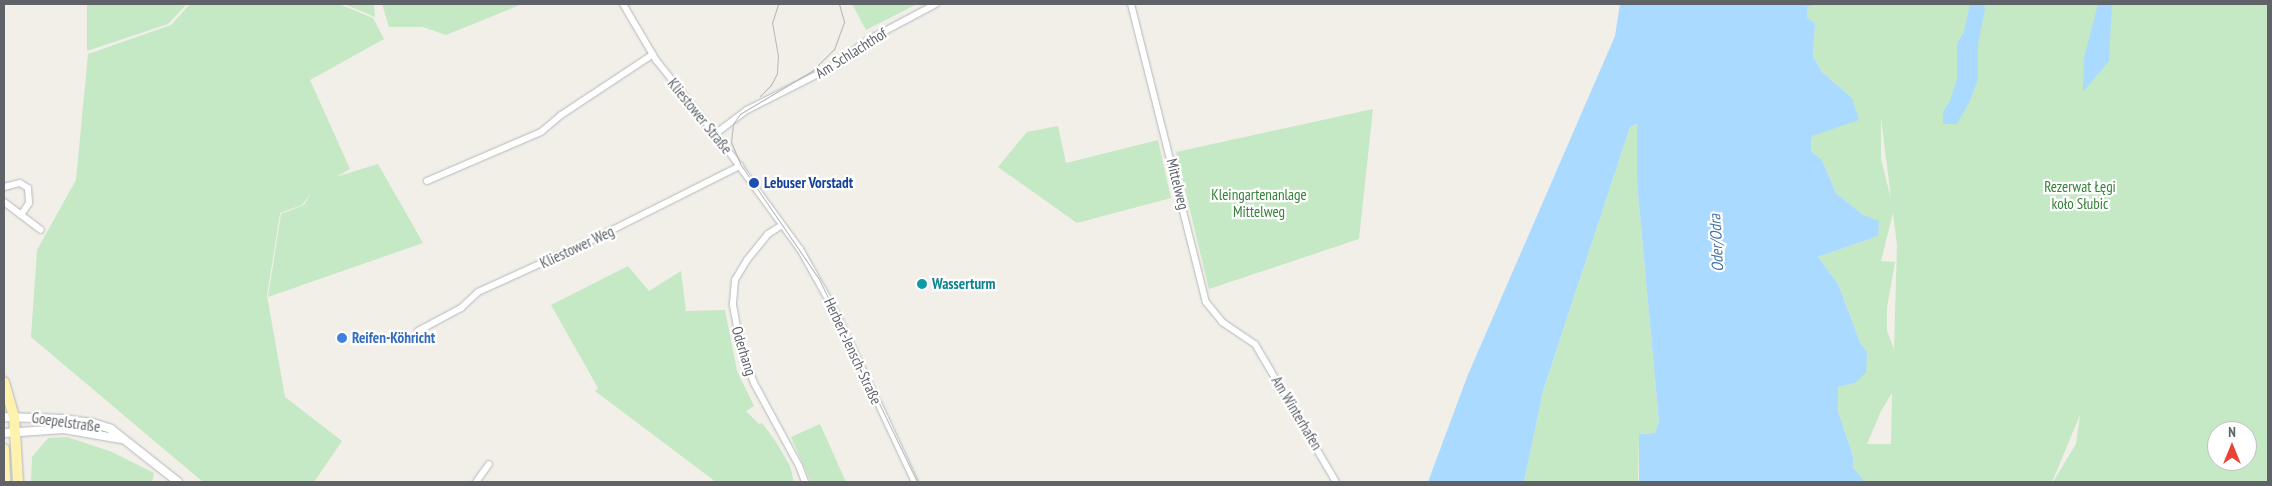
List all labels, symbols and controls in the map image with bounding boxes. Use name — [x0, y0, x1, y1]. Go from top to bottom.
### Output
street label: Am Schlachthof — [812, 24, 890, 82]
street label: Kliestower Straße — [664, 75, 736, 157]
street label: Mittelweg — [1163, 157, 1193, 211]
place label: Lebuser Vorstadt — [764, 174, 853, 192]
marker: Lebuser Vorstadt — [748, 177, 760, 189]
park label: Rezerwat Łęgi koło Słubic — [2044, 177, 2116, 212]
park label: Kleingartenanlage Mittelweg — [1211, 185, 1307, 220]
water label: Oder/Odra — [1705, 214, 1727, 272]
street label: Kliestower Weg — [537, 222, 617, 272]
place label: Wasserturm — [932, 275, 995, 293]
marker: Wasserturm — [916, 278, 928, 290]
street label: Herbert-Jensch-Straße — [820, 295, 886, 407]
street label: Oderhang — [728, 324, 760, 378]
place label: Reifen-Köhricht — [352, 329, 435, 347]
marker: Reifen-Köhricht — [336, 332, 348, 344]
street label: Am Winterhafen — [1268, 373, 1326, 453]
street label: Goepelstraße — [31, 408, 101, 436]
north arrow — [2207, 421, 2257, 471]
text: N — [2228, 423, 2236, 441]

